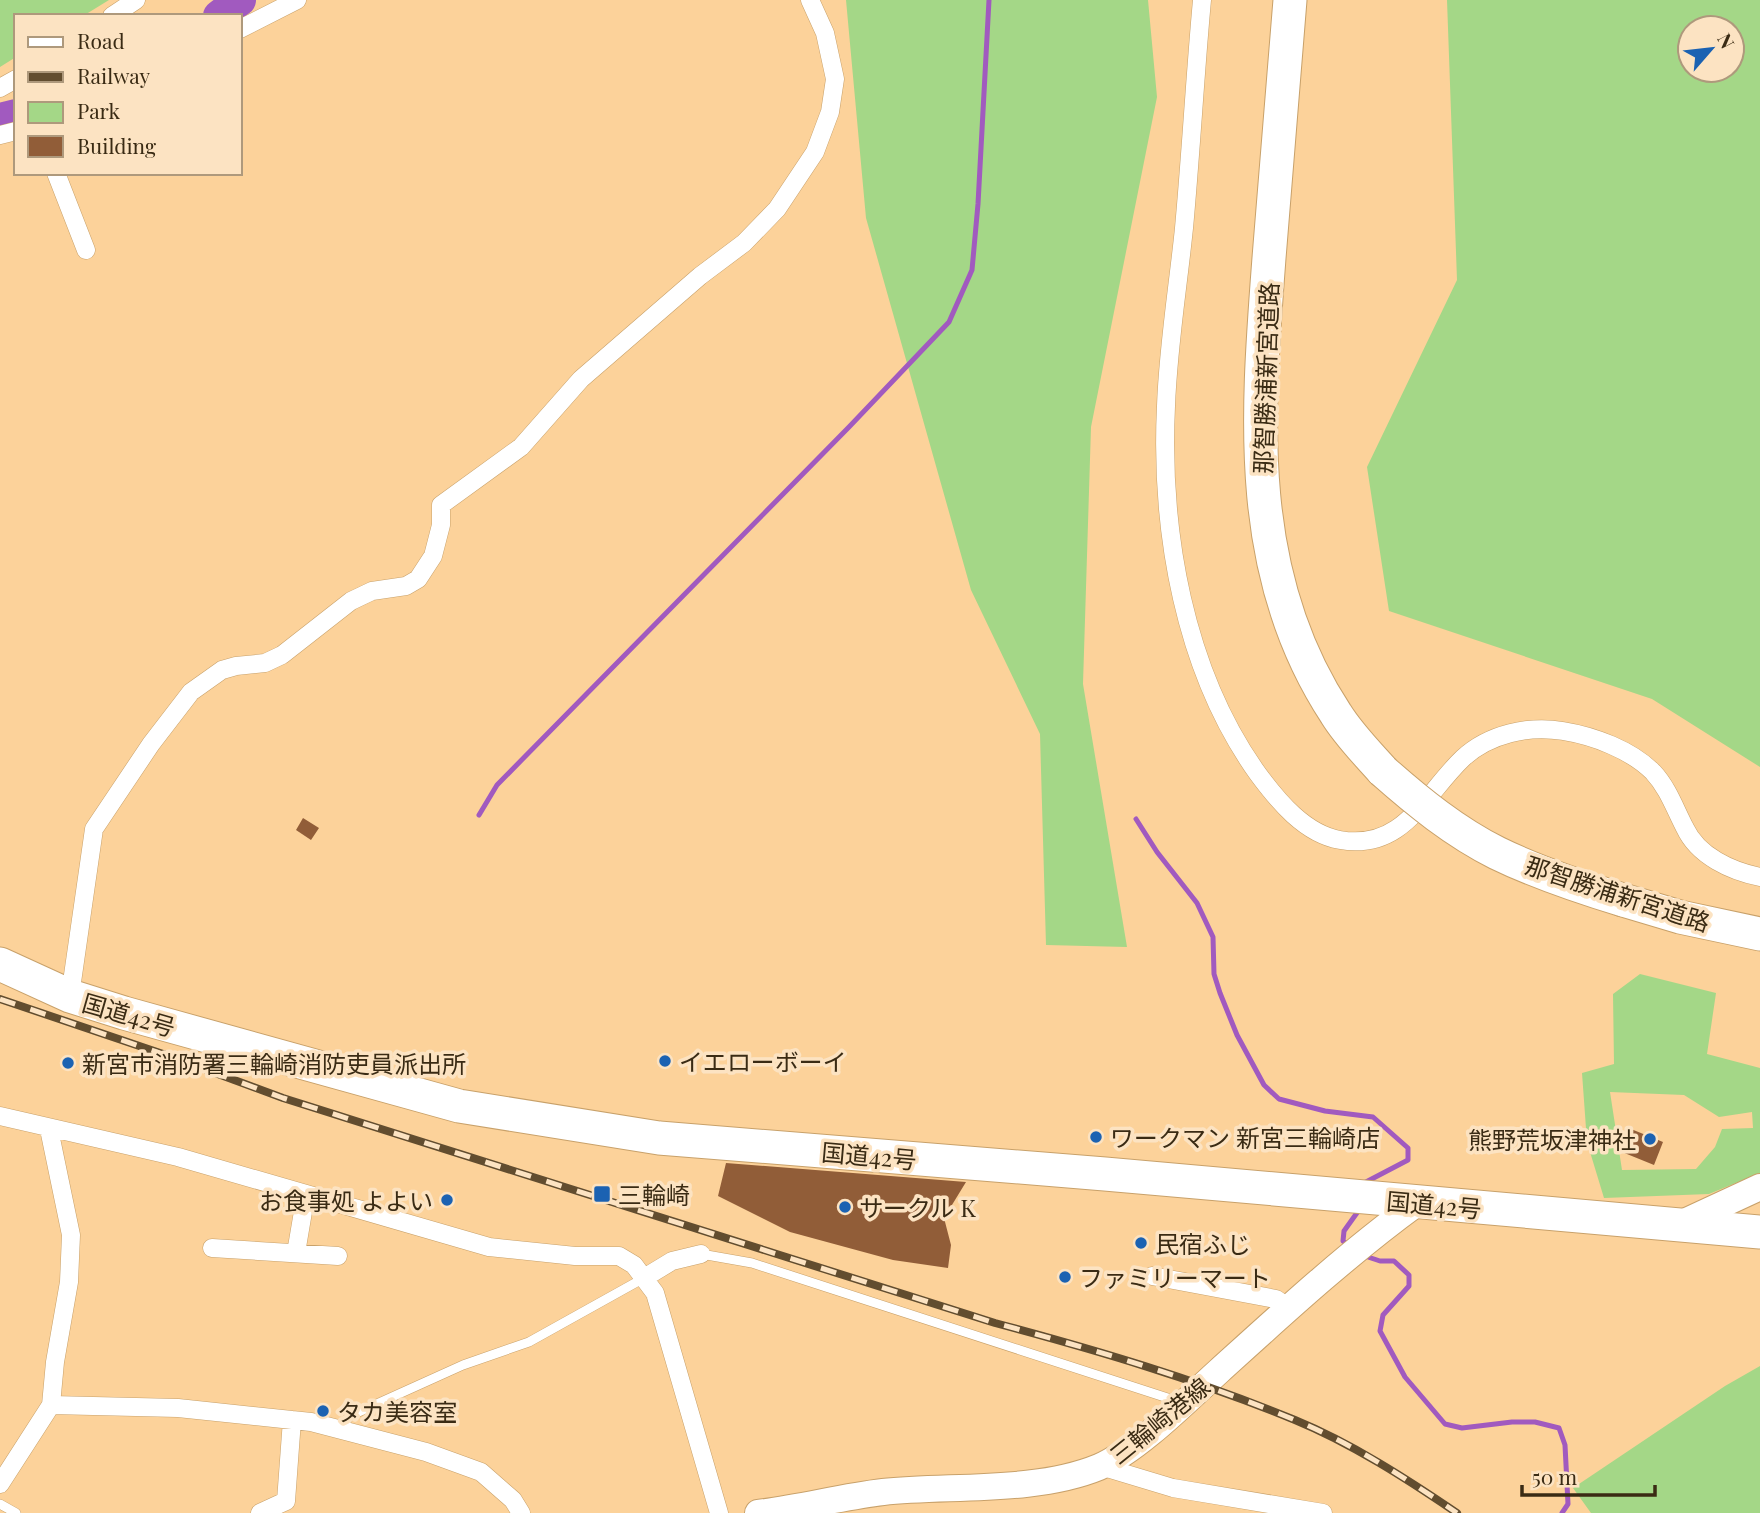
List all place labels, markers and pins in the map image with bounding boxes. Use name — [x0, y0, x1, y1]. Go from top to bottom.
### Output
place label: イエローボーイ — [679, 1045, 847, 1077]
place label: 新宮市消防署三輪崎消防吏員派出所 — [82, 1047, 466, 1079]
marker: イエローボーイ — [657, 1053, 673, 1069]
marker: 新宮市消防署三輪崎消防吏員派出所 — [60, 1055, 76, 1071]
place label: ワークマン 新宮三輪崎店 — [1110, 1121, 1380, 1153]
place label: 熊野荒坂津神社 — [1468, 1123, 1636, 1155]
marker: ワークマン 新宮三輪崎店 — [1088, 1129, 1104, 1145]
marker: 熊野荒坂津神社 — [1642, 1131, 1658, 1147]
place label: 三輪崎 — [618, 1178, 690, 1210]
place label: お食事処 よよい — [259, 1184, 433, 1216]
marker: 三輪崎 — [592, 1184, 612, 1204]
place label: サークル K — [859, 1191, 976, 1223]
marker: お食事処 よよい — [439, 1192, 455, 1208]
marker: サークル K — [837, 1199, 853, 1215]
place label: 民宿ふじ — [1155, 1227, 1251, 1259]
marker: 民宿ふじ — [1133, 1235, 1149, 1251]
place label: ファミリーマート — [1079, 1261, 1271, 1293]
marker: ファミリーマート — [1057, 1269, 1073, 1285]
place label: タカ美容室 — [337, 1395, 457, 1427]
marker: タカ美容室 — [315, 1403, 331, 1419]

